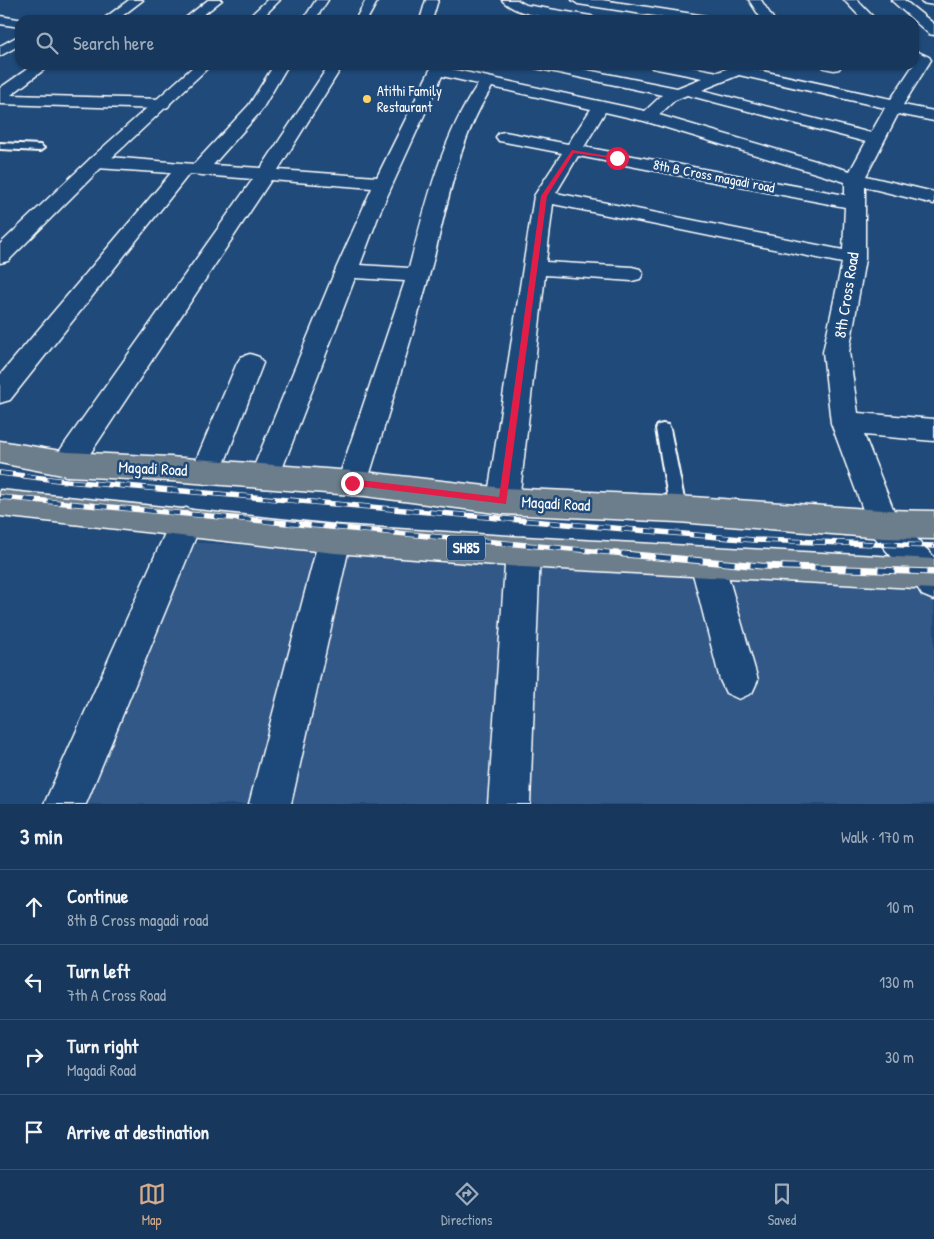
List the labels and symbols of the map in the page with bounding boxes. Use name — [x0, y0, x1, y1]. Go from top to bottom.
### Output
place label: Atithi Family Restaurant — [377, 81, 442, 116]
marker: Atithi Family Restaurant — [361, 93, 373, 105]
route start — [606, 147, 629, 170]
street label: 8th B Cross magadi road — [651, 154, 777, 198]
street label: 8th Cross Road — [828, 251, 864, 339]
street label: Magadi Road — [118, 455, 188, 481]
route end — [341, 472, 364, 495]
street label: Magadi Road — [521, 490, 591, 516]
road number: SH85 — [447, 536, 485, 560]

